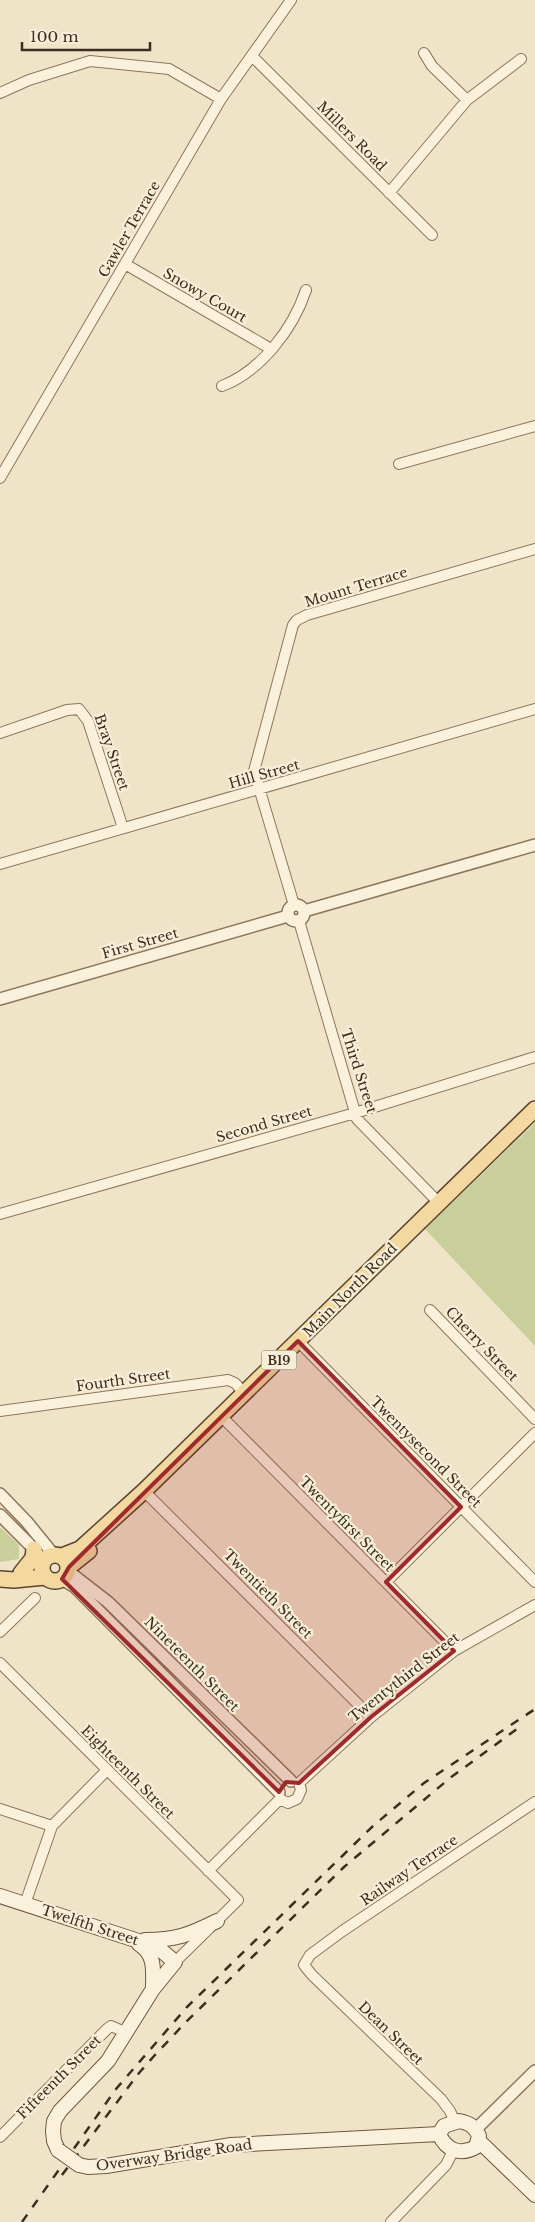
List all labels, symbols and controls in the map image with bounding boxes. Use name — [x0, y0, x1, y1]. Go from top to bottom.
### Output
scale bar — [22, 20, 150, 52]
text: 100 m — [30, 27, 79, 46]
street label: Millers Road — [313, 97, 391, 175]
street label: Gawler Terrace — [94, 178, 164, 280]
street label: Snowy Court — [160, 264, 251, 327]
street label: Mount Terrace — [303, 563, 409, 611]
street label: Bray Street — [91, 711, 134, 793]
street label: Hill Street — [226, 755, 302, 793]
street label: First Street — [100, 923, 181, 962]
street label: Third Street — [337, 1026, 381, 1116]
street label: Second Street — [214, 1102, 315, 1146]
street label: Main North Road — [299, 1239, 401, 1341]
street label: Cherry Street — [442, 1303, 523, 1386]
road number: B19 — [262, 1350, 296, 1370]
street label: Fourth Street — [75, 1364, 172, 1396]
street label: Twentysecond Street — [367, 1393, 486, 1512]
street label: Twentyfirst Street — [296, 1473, 399, 1576]
street label: Twentieth Street — [220, 1546, 317, 1643]
street label: Nineteenth Street — [141, 1613, 244, 1716]
street label: Twentythird Street — [345, 1628, 464, 1726]
street label: Eighteenth Street — [77, 1721, 179, 1823]
street label: Railway Terrace — [357, 1831, 461, 1909]
street label: Twelfth Street — [39, 1901, 142, 1949]
street label: Dean Street — [355, 1997, 428, 2069]
street label: Fifteenth Street — [13, 2031, 105, 2123]
street label: Overway Bridge Road — [95, 2135, 254, 2175]

